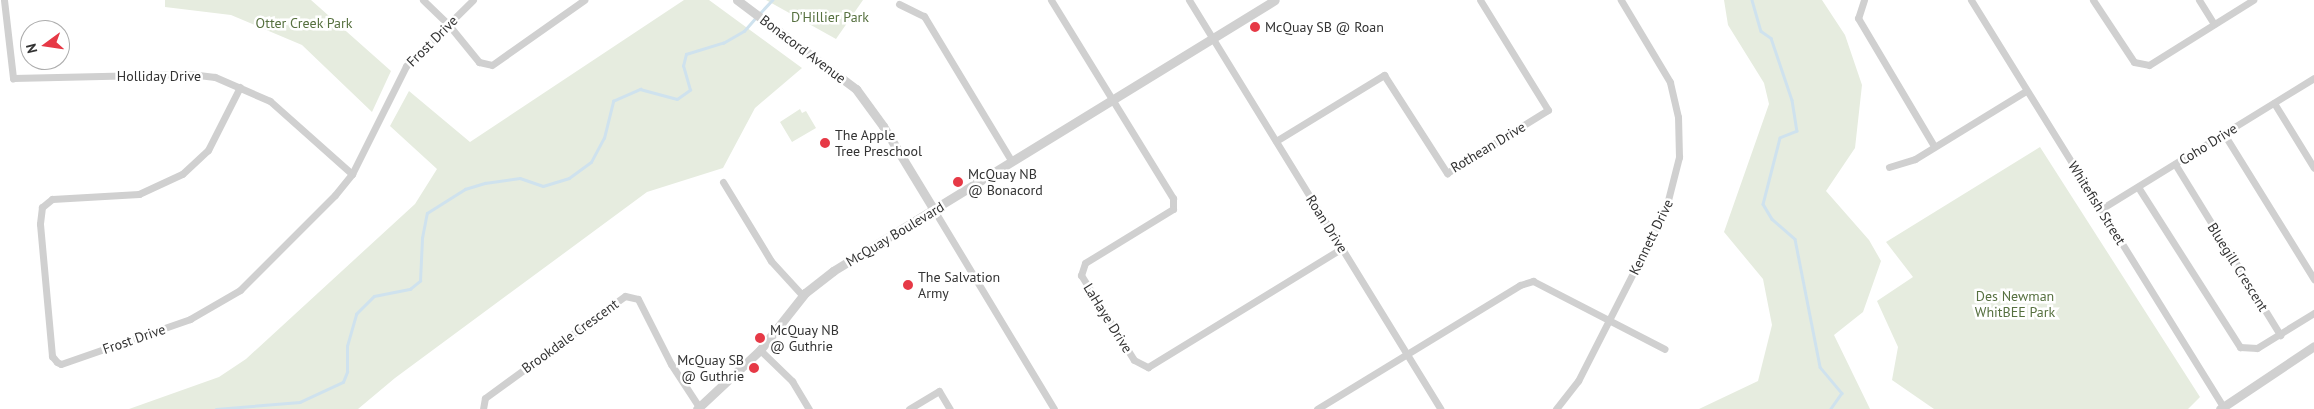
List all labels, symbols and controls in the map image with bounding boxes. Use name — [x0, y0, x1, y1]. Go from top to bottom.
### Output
park label: D'Hillier Park — [791, 9, 869, 25]
street label: Bonacord Avenue — [757, 11, 849, 87]
street label: Frost Drive — [403, 12, 461, 70]
park label: Otter Creek Park — [255, 15, 353, 31]
place label: McQuay SB @ Roan — [1265, 19, 1384, 35]
north arrow — [20, 20, 70, 70]
marker: McQuay SB @ Roan — [1249, 21, 1261, 33]
text: N — [22, 42, 41, 55]
street label: Holliday Drive — [117, 68, 201, 84]
street label: Rothean Drive — [1448, 118, 1528, 176]
street label: Coho Drive — [2176, 120, 2240, 168]
place label: The Apple Tree Preschool — [835, 127, 922, 160]
marker: The Apple Tree Preschool — [819, 137, 831, 149]
street label: Whitefish Street — [2065, 158, 2129, 248]
place label: McQuay NB @ Bonacord — [968, 166, 1043, 198]
marker: McQuay NB @ Bonacord — [952, 176, 964, 188]
street label: Roan Drive — [1303, 192, 1351, 256]
street label: Kennett Drive — [1625, 196, 1677, 278]
street label: McQuay Boulevard — [843, 198, 947, 270]
street label: Bluegill Crescent — [2204, 220, 2272, 314]
place label: The Salvation Army — [918, 269, 1000, 302]
marker: The Salvation Army — [902, 279, 914, 291]
street label: LaHaye Drive — [1080, 280, 1136, 356]
park label: Des Newman WhitBEE Park — [1975, 288, 2055, 321]
street label: Brookdale Crescent — [519, 295, 621, 377]
street label: Frost Drive — [100, 320, 168, 358]
place label: McQuay NB @ Guthrie — [770, 322, 839, 354]
marker: McQuay NB @ Guthrie — [754, 332, 766, 344]
place label: McQuay SB @ Guthrie — [677, 352, 744, 384]
marker: McQuay SB @ Guthrie — [748, 362, 760, 374]

